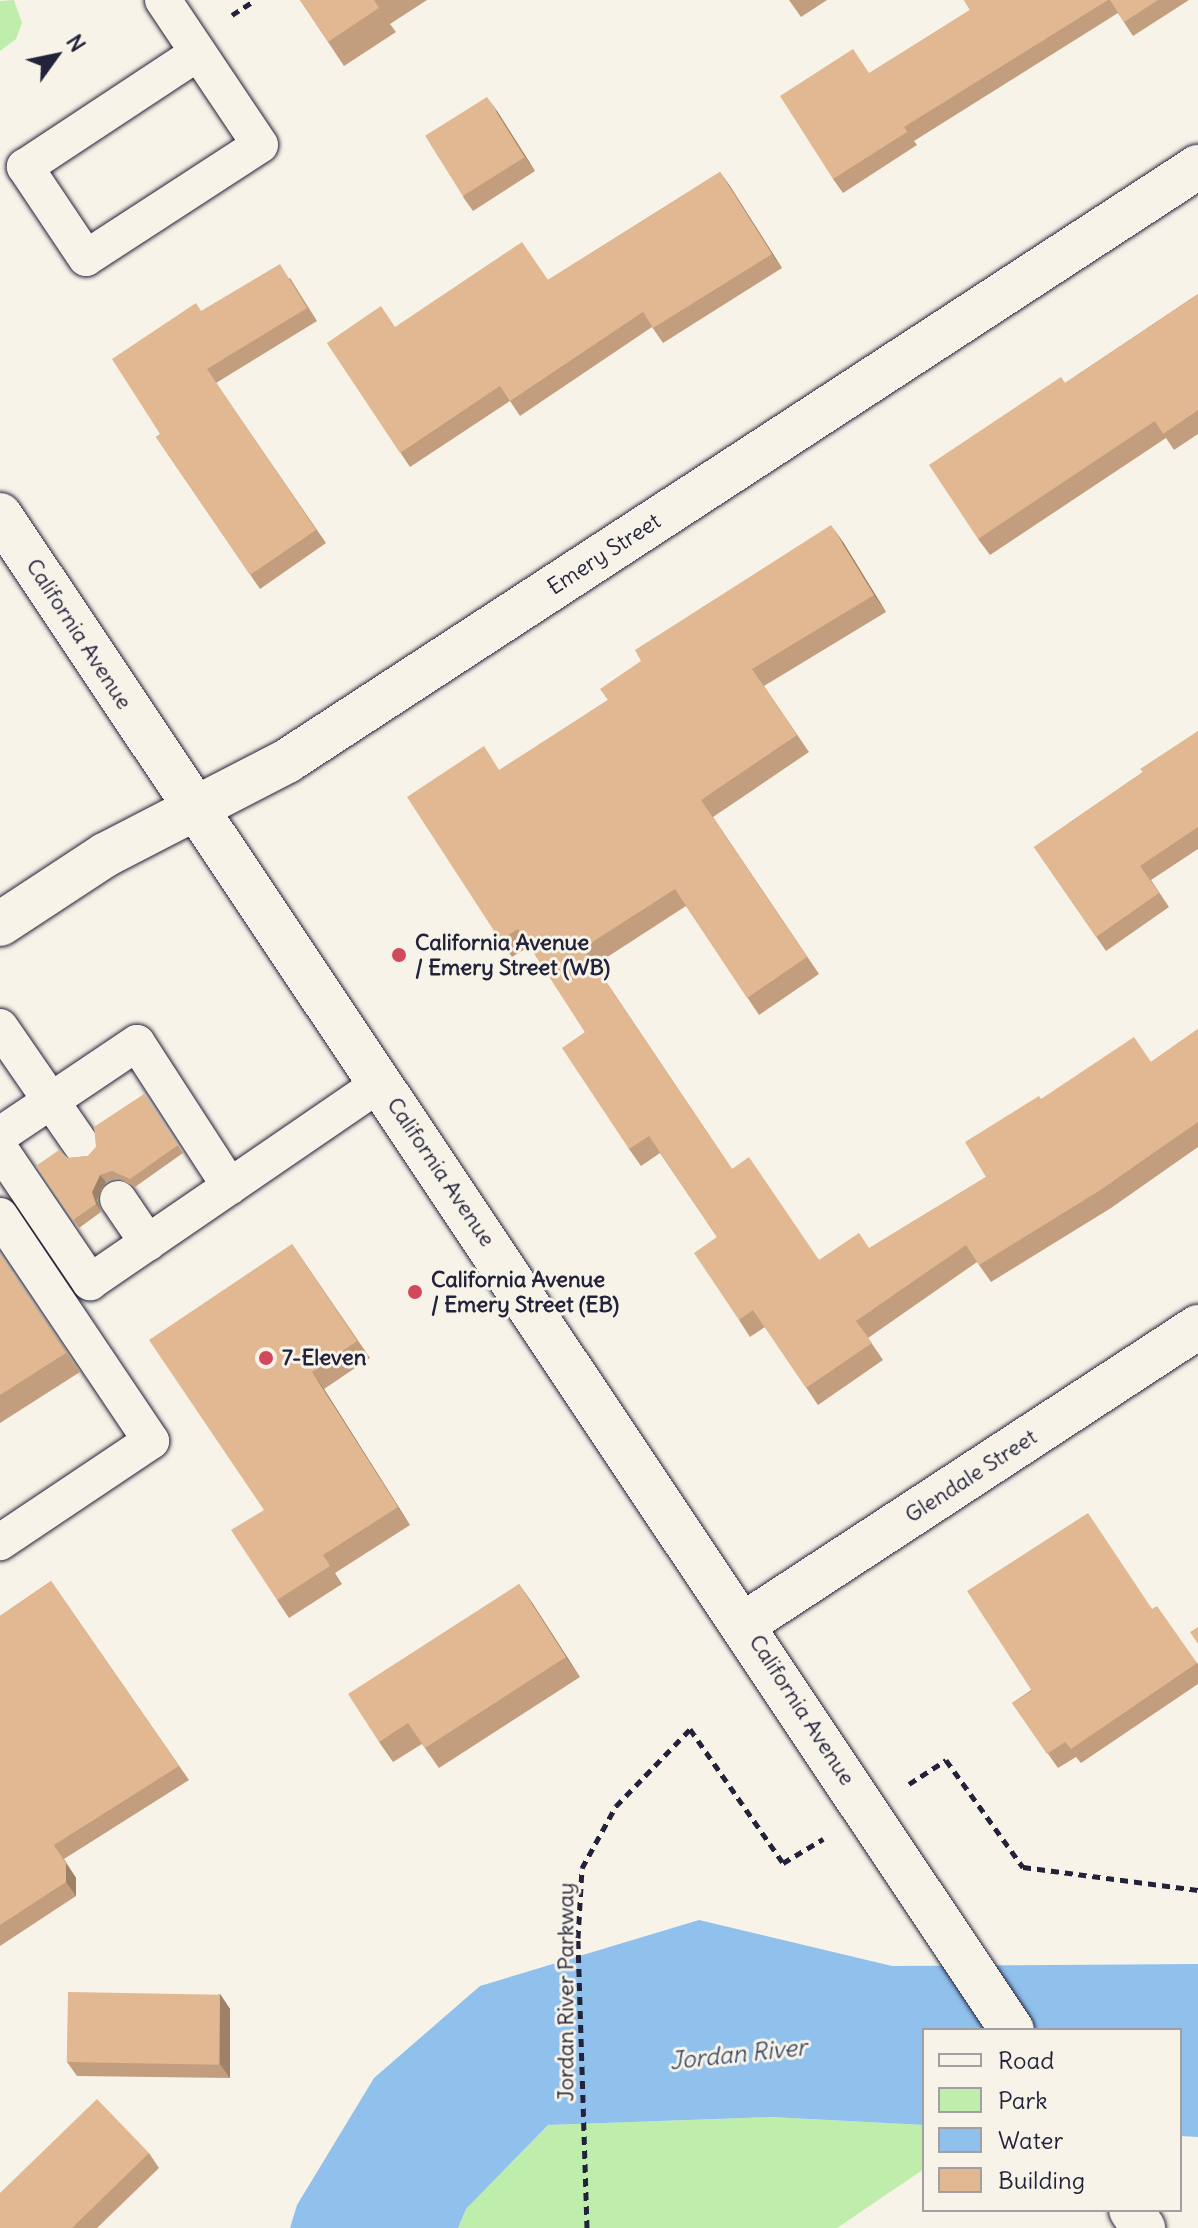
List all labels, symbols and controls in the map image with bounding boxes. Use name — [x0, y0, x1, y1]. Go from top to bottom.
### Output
north arrow — [16, 16, 96, 96]
text: N — [60, 29, 92, 57]
street label: Emery Street — [543, 508, 665, 600]
street label: California Avenue — [20, 554, 138, 714]
place label: California Avenue / Emery Street (WB) — [415, 929, 610, 980]
marker: California Avenue / Emery Street (WB) — [390, 946, 408, 964]
street label: California Avenue — [381, 1092, 501, 1252]
place label: California Avenue / Emery Street (EB) — [431, 1266, 619, 1318]
marker: California Avenue / Emery Street (EB) — [406, 1283, 424, 1301]
place label: 7-Eleven — [282, 1345, 366, 1371]
marker: 7-Eleven — [257, 1349, 275, 1367]
street label: Glendale Street — [900, 1424, 1042, 1528]
street label: California Avenue — [743, 1630, 861, 1790]
street label: Jordan River Parkway — [553, 1882, 579, 2102]
legend — [922, 2028, 1182, 2212]
water label: Jordan River — [668, 2032, 808, 2076]
text: Road — [998, 2045, 1054, 2075]
text: Park — [998, 2085, 1048, 2115]
text: Water — [998, 2125, 1063, 2155]
text: Building — [998, 2165, 1085, 2195]

